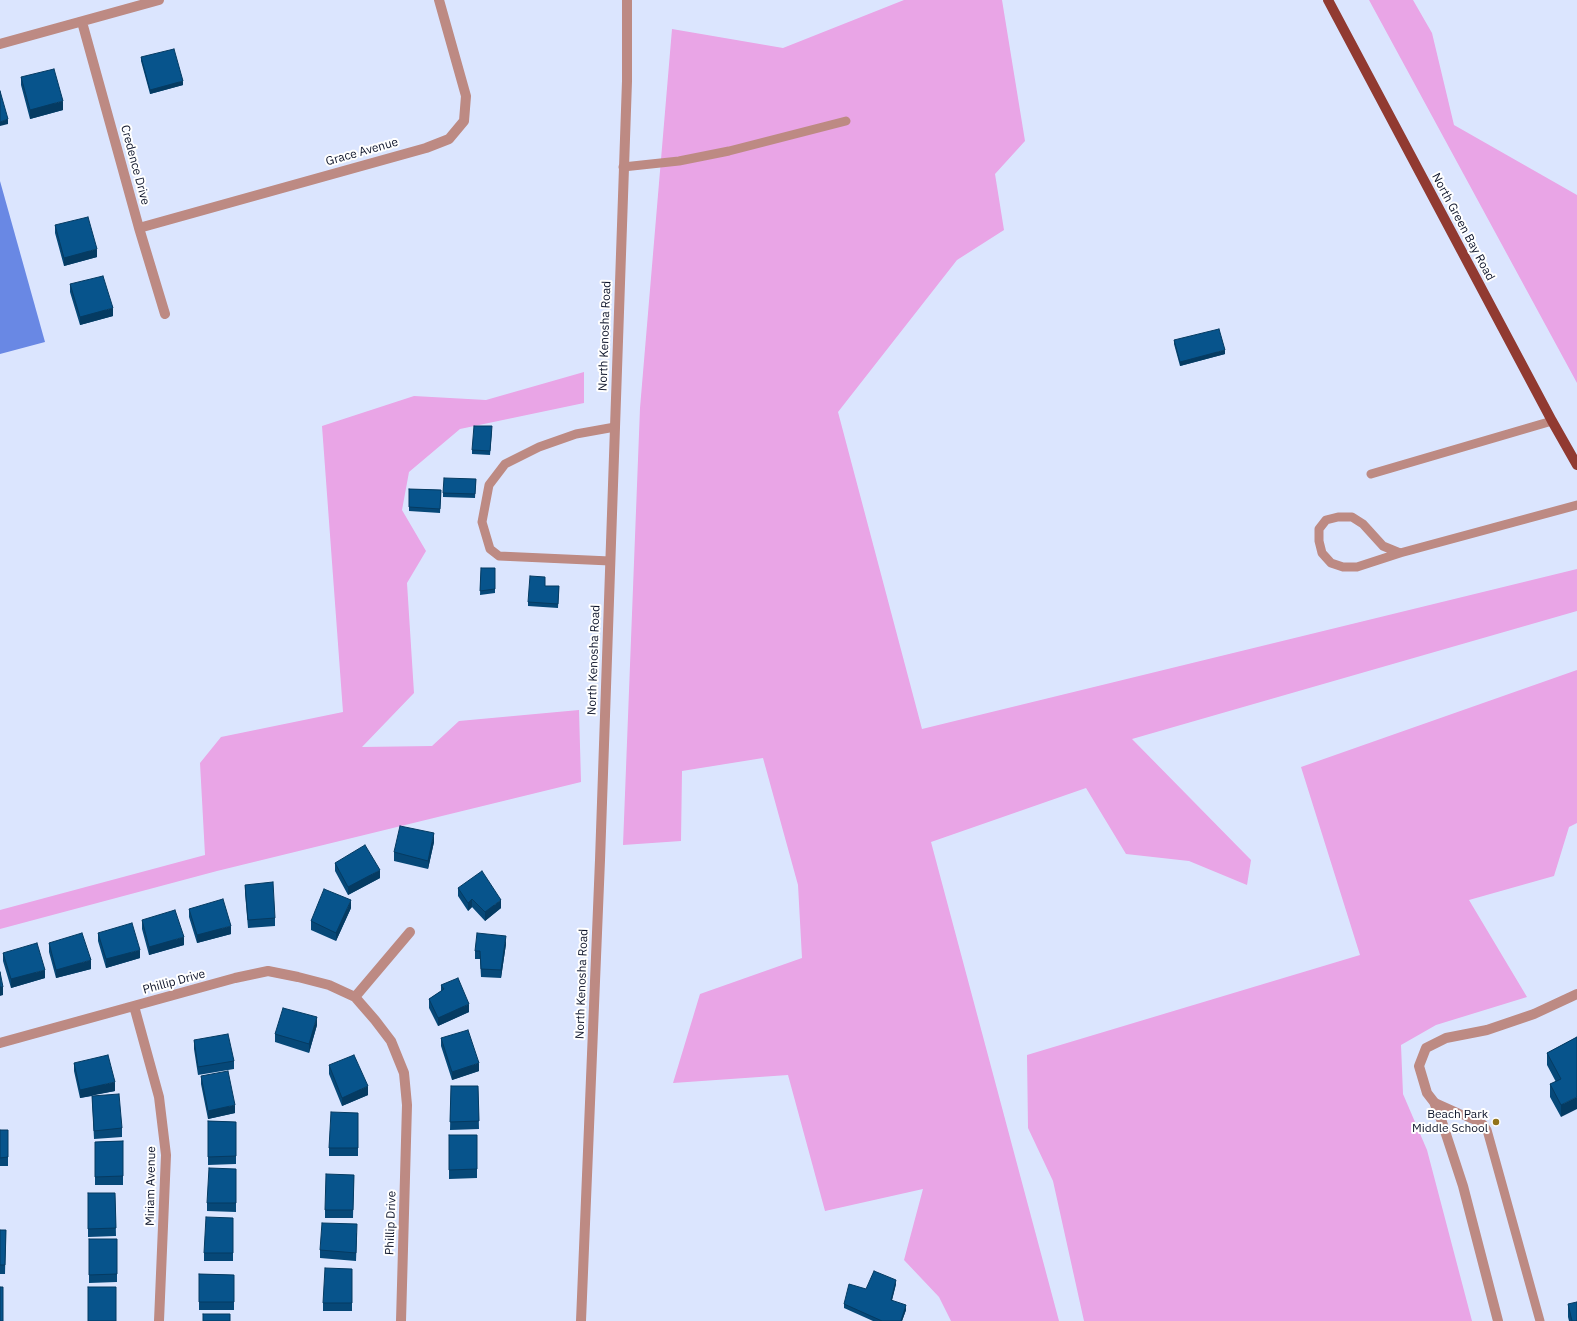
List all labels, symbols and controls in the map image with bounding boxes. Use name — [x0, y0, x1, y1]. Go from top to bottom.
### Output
street label: Credence Drive — [117, 124, 153, 206]
street label: Grace Avenue — [324, 135, 400, 169]
street label: North Green Bay Road — [1429, 171, 1497, 283]
street label: North Kenosha Road — [596, 281, 614, 391]
street label: North Kenosha Road — [585, 605, 603, 715]
street label: North Kenosha Road — [573, 929, 591, 1039]
street label: Phillip Drive — [141, 967, 207, 997]
place label: Beach Park Middle School — [1412, 1108, 1488, 1136]
marker: Beach Park Middle School — [1491, 1117, 1501, 1127]
street label: Miriam Avenue — [143, 1146, 159, 1226]
street label: Phillip Drive — [383, 1191, 399, 1255]

